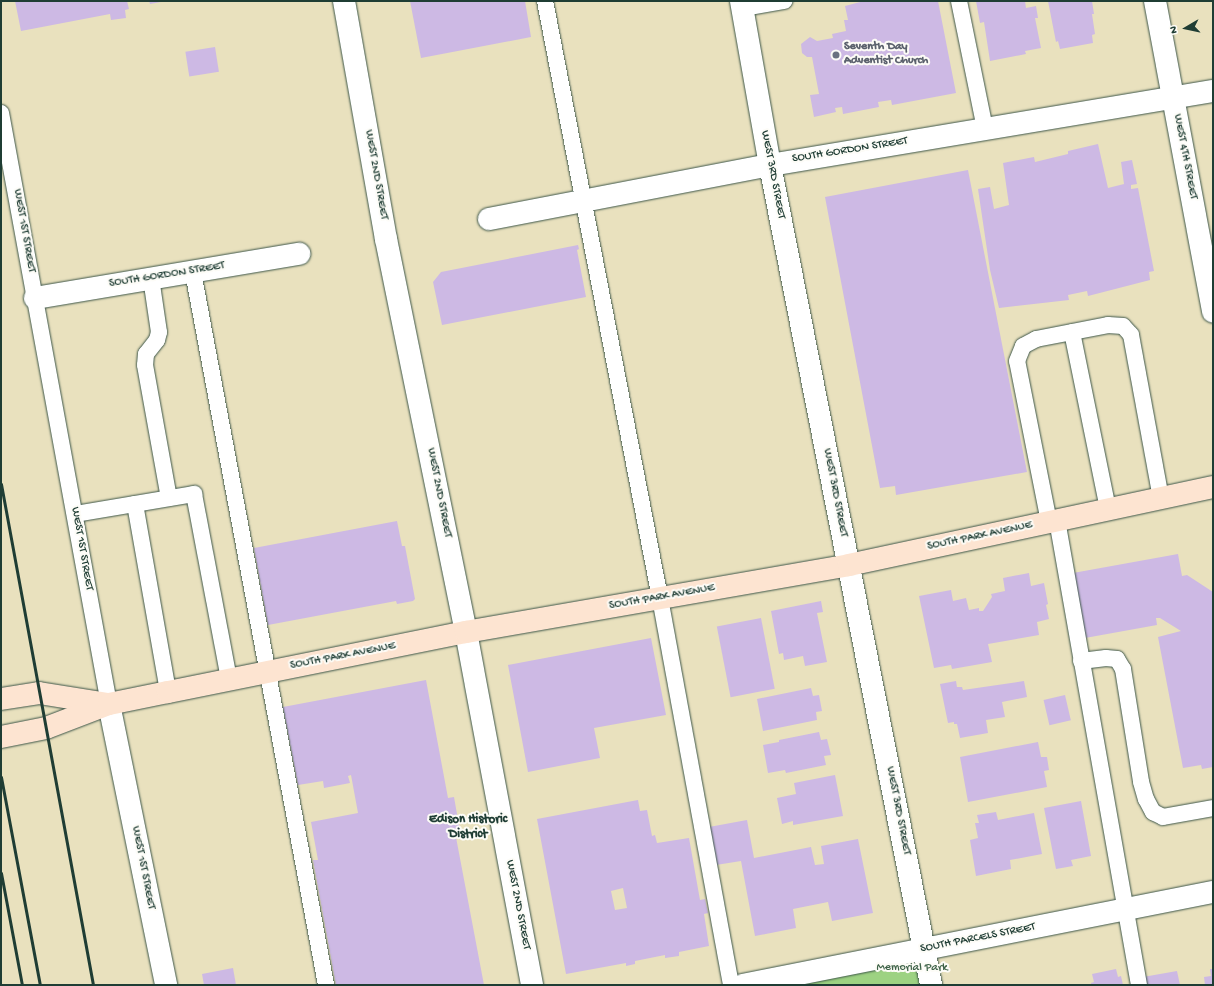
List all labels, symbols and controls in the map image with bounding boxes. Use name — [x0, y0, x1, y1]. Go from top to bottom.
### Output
north arrow — [1166, 8, 1206, 48]
text: N — [1168, 25, 1181, 34]
place label: Seventh Day Adventist Church — [844, 41, 928, 69]
marker: Seventh Day Adventist Church — [831, 50, 841, 60]
street label: WEST 4TH STREET — [1169, 113, 1199, 201]
street label: WEST 2ND STREET — [360, 129, 390, 221]
street label: WEST 3RD STREET — [756, 129, 788, 221]
street label: SOUTH GORDON STREET — [791, 135, 909, 167]
street label: WEST 1ST STREET — [9, 188, 37, 274]
street label: SOUTH GORDON STREET — [108, 260, 226, 292]
street label: WEST 2ND STREET — [422, 447, 454, 539]
street label: WEST 3RD STREET — [818, 447, 850, 539]
street label: WEST 1ST STREET — [67, 506, 95, 592]
street label: SOUTH PARK AVENUE — [926, 519, 1034, 555]
street label: SOUTH PARK AVENUE — [608, 582, 716, 614]
street label: SOUTH PARK AVENUE — [289, 640, 397, 674]
street label: WEST 3RD STREET — [881, 765, 913, 857]
district label: Edison Historic District — [429, 813, 507, 844]
street label: WEST 1ST STREET — [127, 825, 157, 911]
street label: WEST 2ND STREET — [501, 859, 533, 951]
street label: SOUTH PARCELS STREET — [919, 921, 1037, 957]
park label: Memorial Park — [876, 962, 948, 976]

